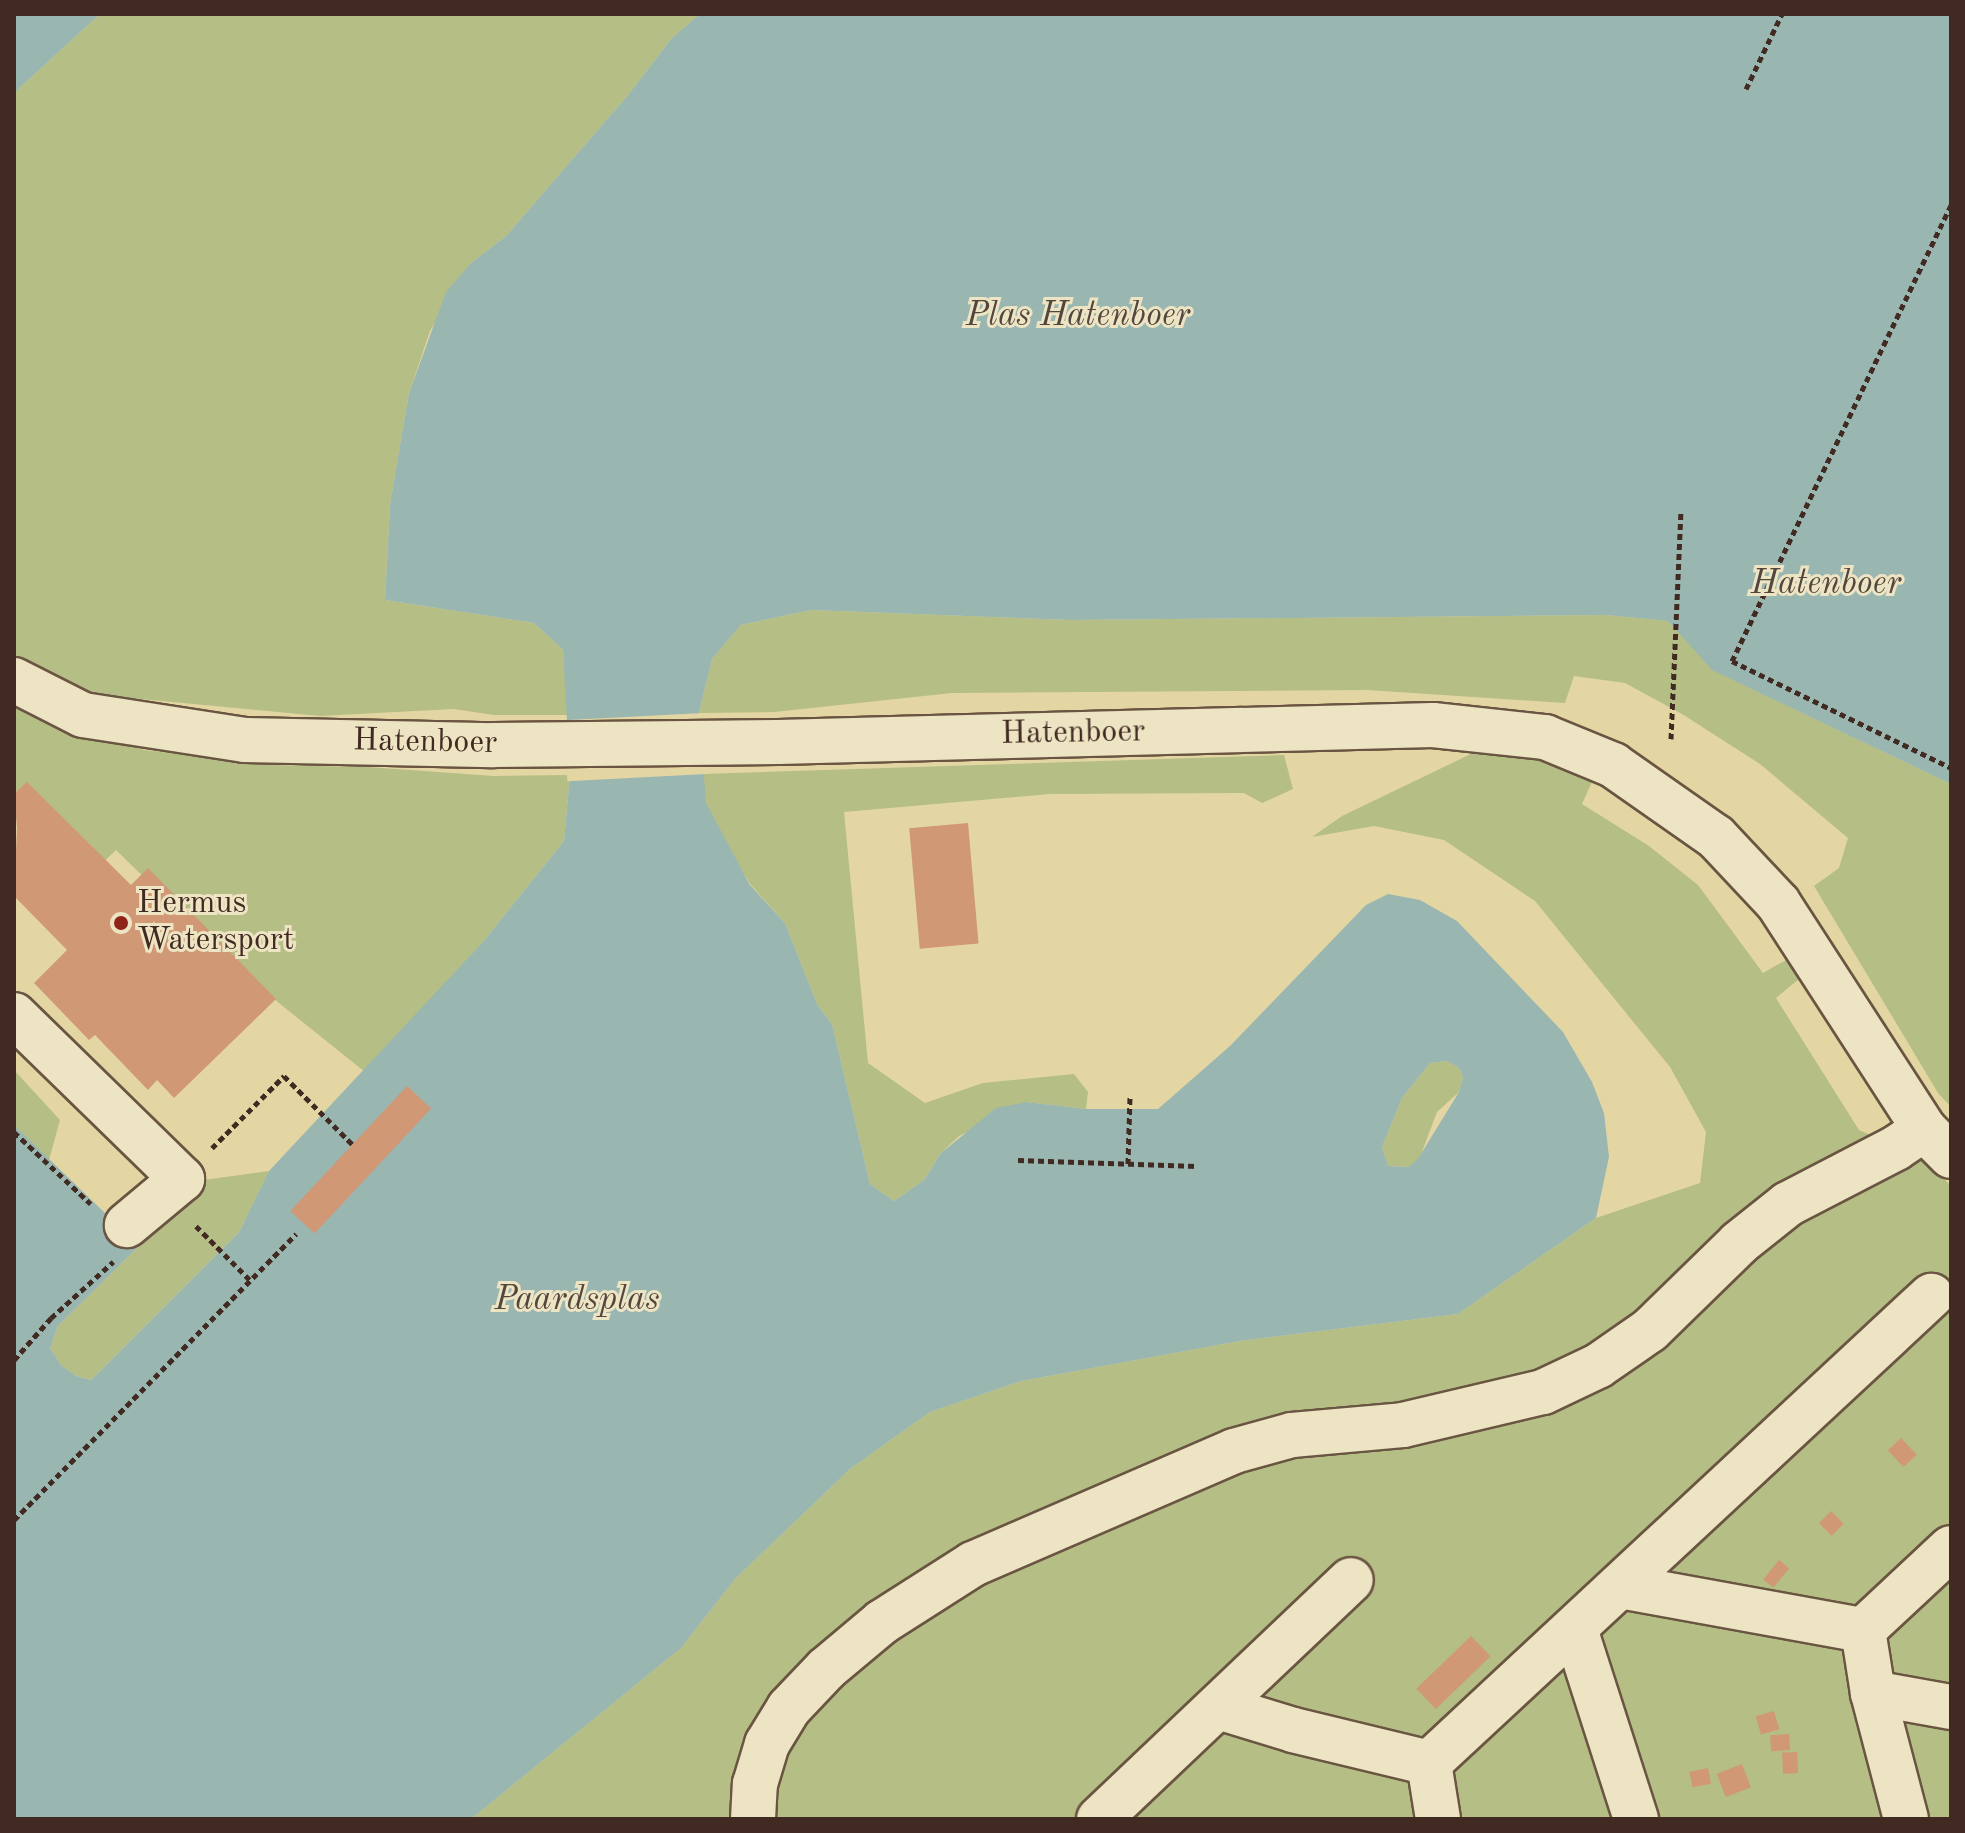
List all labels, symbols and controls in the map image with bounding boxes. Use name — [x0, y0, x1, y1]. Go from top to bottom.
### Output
water label: Plas Hatenboer — [966, 297, 1190, 337]
water label: Hatenboer — [1751, 565, 1901, 605]
street label: Hatenboer — [1001, 714, 1145, 754]
street label: Hatenboer — [353, 723, 497, 763]
place label: Hermus Watersport — [137, 886, 294, 961]
marker: Hermus Watersport — [112, 914, 130, 932]
water label: Paardsplas — [495, 1281, 659, 1321]

